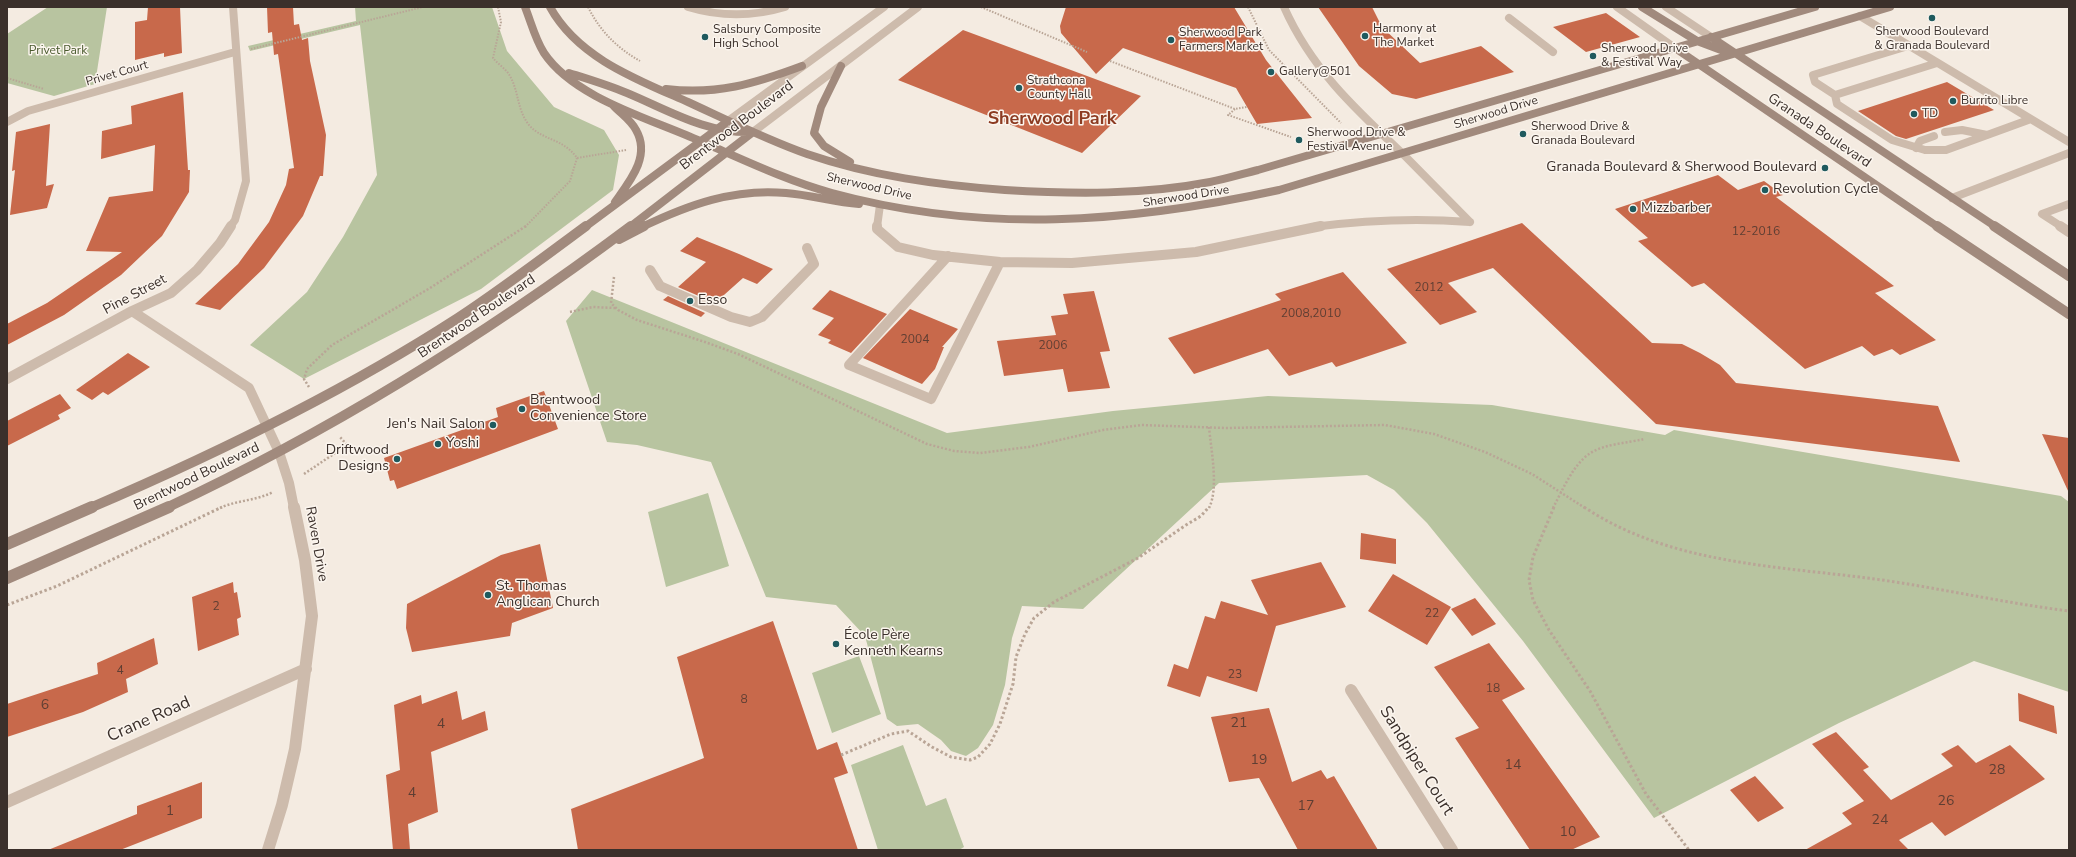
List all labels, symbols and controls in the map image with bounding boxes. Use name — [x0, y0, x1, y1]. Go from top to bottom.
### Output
marker: Sherwood Boulevard & Granada Boulevard — [1927, 13, 1937, 23]
place label: Harmony at The Market — [1373, 22, 1436, 50]
place label: Salsbury Composite High School — [713, 23, 821, 51]
place label: Sherwood Boulevard & Granada Boulevard — [1874, 25, 1990, 53]
place label: Sherwood Park Farmers Market — [1179, 26, 1263, 54]
marker: Harmony at The Market — [1360, 31, 1370, 41]
marker: Salsbury Composite High School — [700, 32, 710, 42]
marker: Sherwood Park Farmers Market — [1166, 35, 1176, 45]
place label: Sherwood Drive & Festival Way — [1601, 42, 1688, 70]
park label: Privet Park — [29, 44, 87, 58]
marker: Sherwood Drive & Festival Way — [1588, 51, 1598, 61]
street label: Privet Court — [84, 58, 150, 90]
place label: Gallery@501 — [1279, 65, 1351, 79]
marker: Gallery@501 — [1266, 67, 1276, 77]
place label: Strathcona County Hall — [1027, 74, 1091, 102]
street label: Brentwood Boulevard — [677, 78, 797, 174]
marker: Strathcona County Hall — [1014, 83, 1024, 93]
street label: Granada Boulevard — [1764, 90, 1874, 172]
street label: Sherwood Drive — [1452, 93, 1540, 133]
place label: Burrito Libre — [1961, 94, 2028, 108]
marker: Burrito Libre — [1948, 96, 1958, 106]
place label: TD — [1922, 107, 1938, 121]
district label: Sherwood Park — [988, 109, 1116, 131]
marker: TD — [1909, 109, 1919, 119]
place label: Sherwood Drive & Granada Boulevard — [1531, 120, 1635, 148]
place label: Sherwood Drive & Festival Avenue — [1307, 126, 1406, 154]
marker: Sherwood Drive & Granada Boulevard — [1518, 129, 1528, 139]
marker: Sherwood Drive & Festival Avenue — [1294, 135, 1304, 145]
place label: Granada Boulevard & Sherwood Boulevard — [1546, 160, 1817, 176]
marker: Granada Boulevard & Sherwood Boulevard — [1820, 163, 1830, 173]
street label: Sherwood Drive — [825, 170, 913, 204]
place label: Revolution Cycle — [1773, 182, 1878, 198]
street label: Sherwood Drive — [1142, 183, 1230, 211]
marker: Revolution Cycle — [1760, 185, 1770, 195]
place label: Mizzbarber — [1641, 201, 1710, 217]
marker: Mizzbarber — [1628, 204, 1638, 214]
house number: 12-2016 — [1732, 225, 1780, 239]
street label: Pine Street — [100, 271, 170, 319]
street label: Brentwood Boulevard — [415, 271, 539, 363]
house number: 2012 — [1415, 281, 1443, 295]
place label: Esso — [698, 293, 727, 309]
marker: Esso — [685, 296, 695, 306]
house number: 2008,2010 — [1281, 307, 1341, 321]
house number: 2004 — [901, 333, 929, 347]
house number: 2006 — [1039, 339, 1067, 353]
place label: Brentwood Convenience Store — [530, 393, 647, 426]
marker: Brentwood Convenience Store — [517, 404, 527, 414]
place label: Jen's Nail Salon — [387, 417, 485, 433]
marker: Jen's Nail Salon — [488, 420, 498, 430]
place label: Yoshi — [446, 436, 479, 452]
street label: Brentwood Boulevard — [131, 439, 263, 515]
marker: Yoshi — [433, 439, 443, 449]
place label: Driftwood Designs — [326, 443, 389, 476]
marker: Driftwood Designs — [392, 454, 402, 464]
street label: Raven Drive — [301, 505, 331, 583]
place label: St. Thomas Anglican Church — [496, 579, 600, 612]
marker: St. Thomas Anglican Church — [483, 590, 493, 600]
house number: 2 — [212, 600, 220, 614]
house number: 22 — [1425, 607, 1439, 621]
place label: École Père Kenneth Kearns — [844, 628, 943, 660]
marker: École Père Kenneth Kearns — [831, 639, 841, 649]
house number: 4 — [116, 664, 124, 678]
house number: 23 — [1228, 668, 1242, 682]
house number: 18 — [1486, 682, 1500, 696]
street label: Crane Road — [104, 693, 194, 747]
house number: 8 — [740, 693, 748, 707]
house number: 6 — [41, 698, 49, 714]
street label: Sandpiper Court — [1374, 703, 1458, 819]
house number: 21 — [1231, 716, 1247, 732]
house number: 4 — [437, 717, 445, 733]
house number: 19 — [1251, 753, 1267, 769]
house number: 14 — [1505, 758, 1521, 774]
house number: 28 — [1989, 763, 2005, 779]
house number: 4 — [408, 786, 416, 802]
house number: 26 — [1938, 794, 1954, 810]
house number: 17 — [1298, 799, 1314, 815]
house number: 1 — [166, 804, 174, 820]
house number: 24 — [1872, 813, 1888, 829]
house number: 10 — [1560, 825, 1576, 841]

